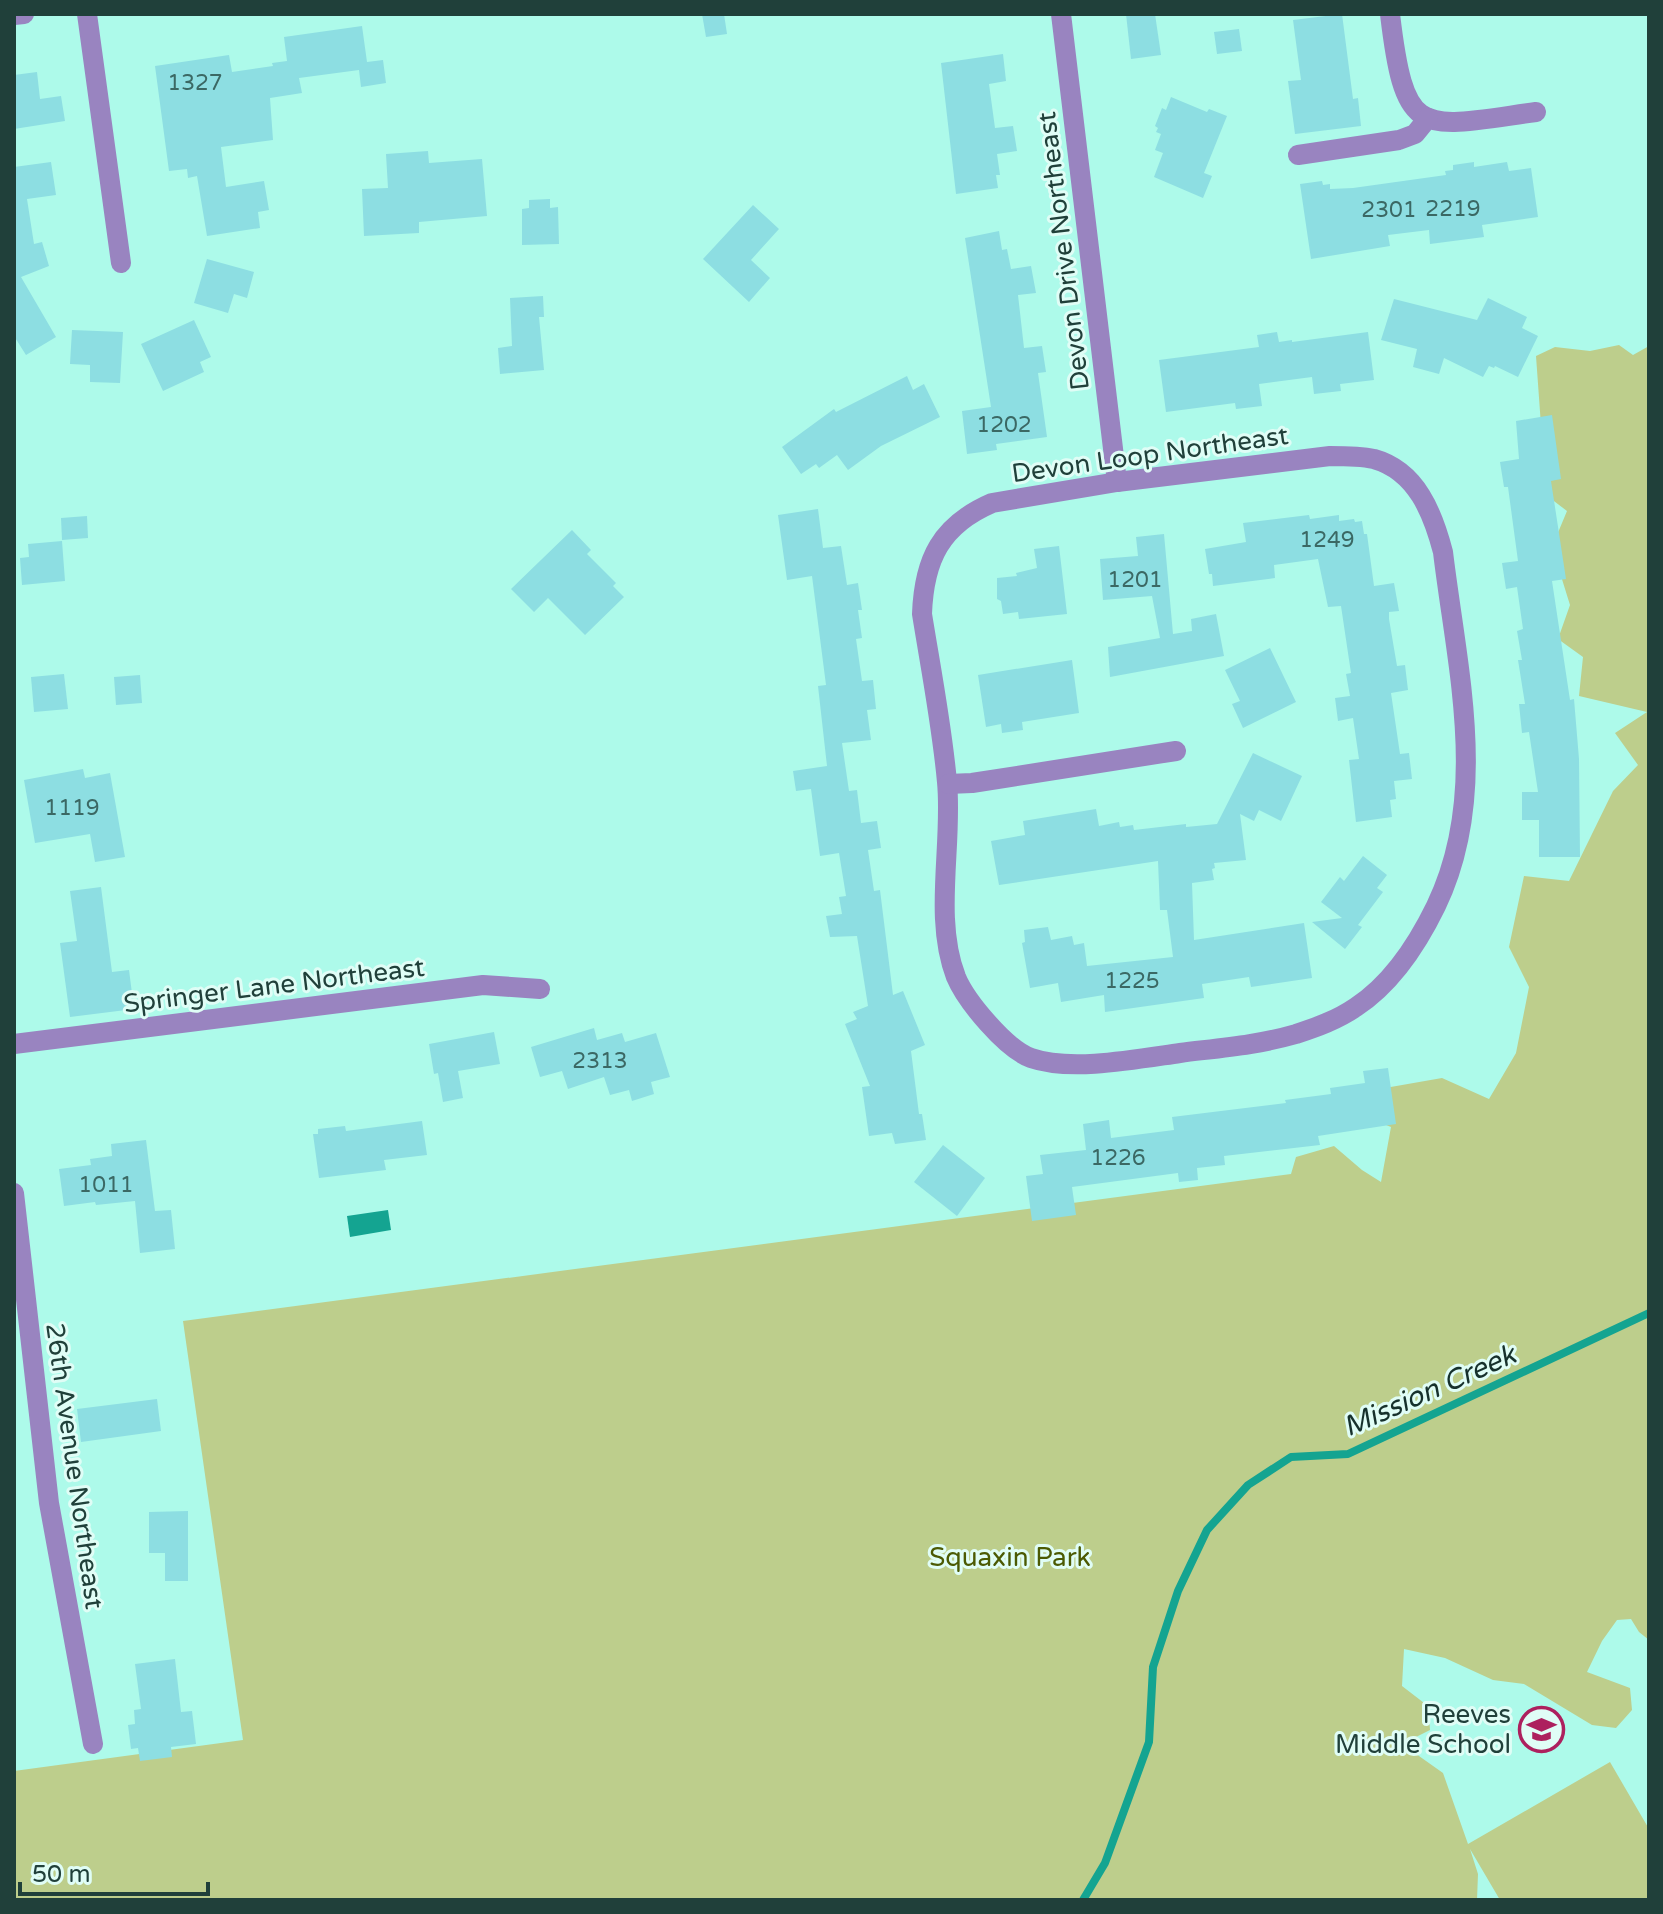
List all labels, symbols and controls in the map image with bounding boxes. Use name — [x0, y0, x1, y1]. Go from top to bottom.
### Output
house number: 1327 — [167, 70, 223, 96]
street label: Devon Drive Northeast — [1031, 110, 1096, 392]
house number: 2219 — [1425, 196, 1481, 222]
house number: 2301 — [1361, 197, 1417, 223]
house number: 1202 — [976, 412, 1032, 438]
street label: Devon Loop Northeast — [1010, 420, 1290, 489]
house number: 1249 — [1299, 527, 1355, 553]
house number: 1201 — [1107, 567, 1163, 593]
house number: 1119 — [44, 795, 100, 821]
street label: Springer Lane Northeast — [122, 952, 426, 1019]
house number: 1225 — [1104, 968, 1160, 994]
house number: 2313 — [572, 1048, 628, 1074]
house number: 1226 — [1090, 1145, 1146, 1171]
house number: 1011 — [78, 1172, 134, 1198]
street label: 26th Avenue Northeast — [39, 1321, 110, 1611]
water label: Mission Creek — [1338, 1337, 1523, 1444]
park label: Squaxin Park — [929, 1542, 1091, 1573]
place label: Reeves Middle School — [1335, 1699, 1511, 1760]
school or university icon: Reeves Middle School — [1518, 1705, 1566, 1753]
scale bar — [20, 1846, 208, 1896]
text: 50 m — [32, 1860, 90, 1889]

